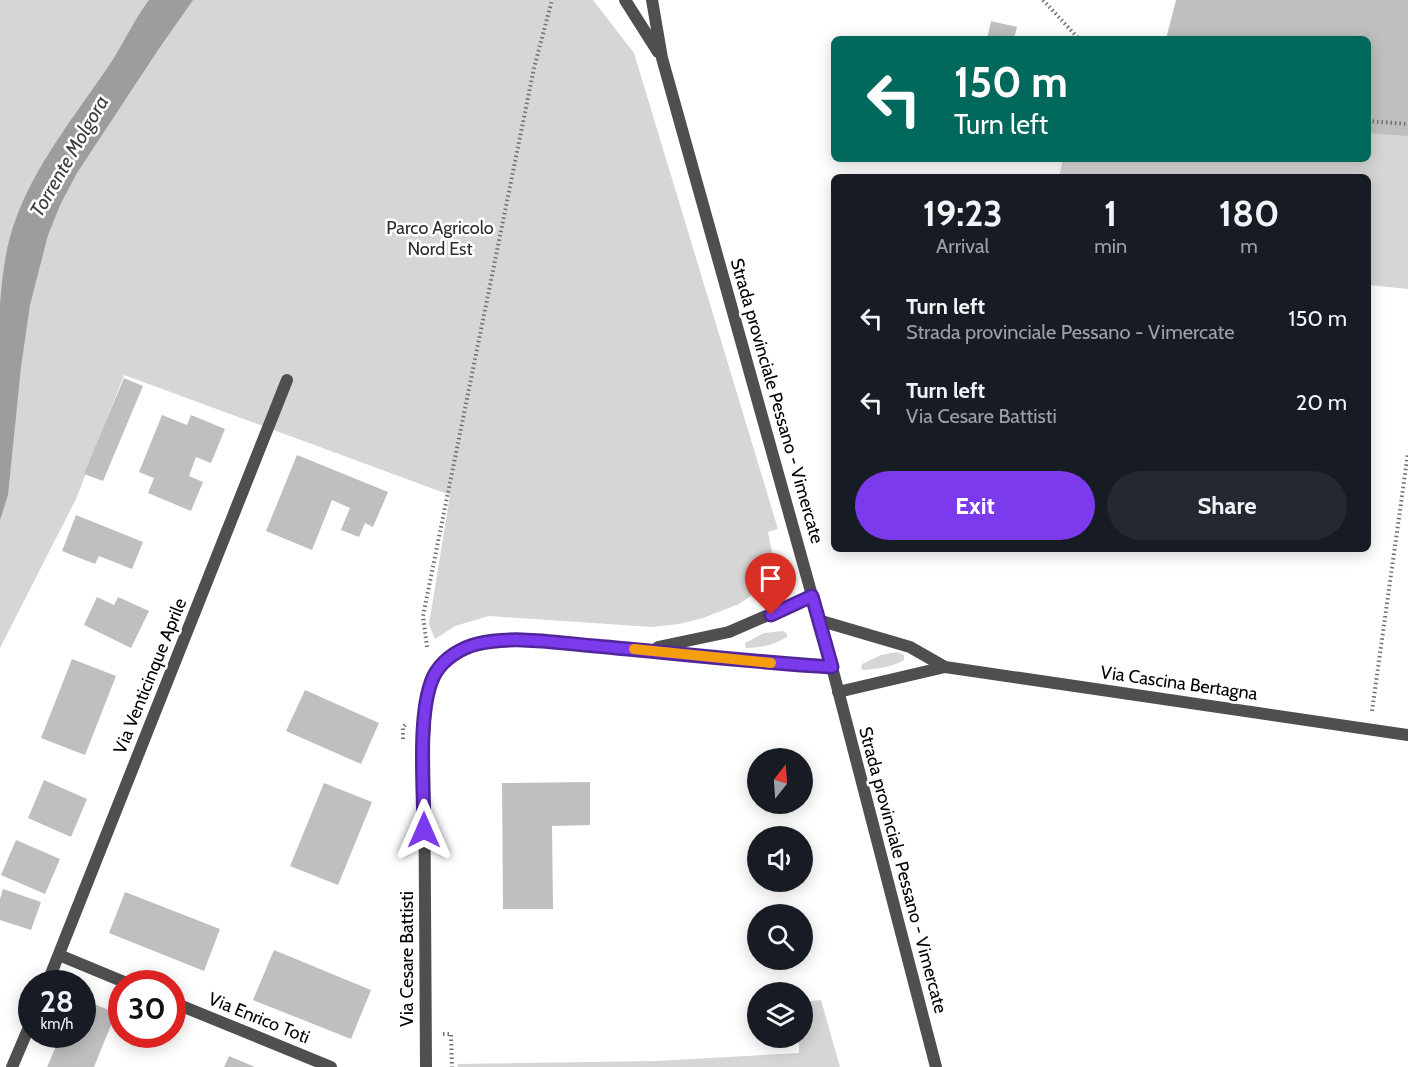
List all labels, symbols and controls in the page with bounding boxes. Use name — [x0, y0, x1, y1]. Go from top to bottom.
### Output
text: 150 m — [954, 56, 1068, 108]
icon: left — [855, 60, 933, 138]
water label: Torrente Molgora — [25, 91, 113, 221]
text: Turn left — [954, 108, 1048, 141]
text: 19:23 — [923, 191, 1003, 235]
text: 1 — [1104, 191, 1117, 235]
text: 180 — [1219, 191, 1279, 235]
park label: Parco Agricolo Nord Est — [386, 217, 494, 260]
text: Arrival — [936, 234, 989, 258]
text: min — [1094, 234, 1127, 258]
text: m — [1240, 234, 1258, 258]
street label: Strada provinciale Pessano - Vimercate — [726, 256, 828, 546]
text: Turn left — [906, 293, 985, 320]
icon: left — [855, 302, 888, 335]
text: 150 m — [1288, 305, 1347, 332]
text: Strada provinciale Pessano - Vimercate — [906, 320, 1234, 344]
text: Turn left — [906, 377, 985, 404]
icon: left — [855, 386, 888, 419]
text: 20 m — [1296, 389, 1347, 416]
text: Via Cesare Battisti — [906, 404, 1057, 428]
button: Exit — [855, 471, 1095, 540]
button: Share — [1107, 471, 1347, 540]
pin — [745, 553, 796, 615]
icon: arrive — [754, 562, 787, 595]
street label: Via Venticinque Aprile — [109, 595, 191, 757]
street label: Via Cascina Bertagna — [1099, 661, 1259, 705]
street label: Strada provinciale Pessano - Vimercate — [854, 724, 952, 1016]
north arrow — [747, 748, 813, 814]
map controls — [747, 748, 813, 1048]
position arrow — [392, 798, 456, 862]
button: sound — [747, 826, 813, 892]
street label: Via Cesare Battisti — [396, 891, 418, 1027]
button: search — [747, 904, 813, 970]
speed limit sign: 30 — [108, 970, 186, 1048]
button: layers — [747, 982, 813, 1048]
text: 28 — [40, 983, 74, 1020]
street label: Via Enrico Toti — [205, 988, 313, 1048]
text: km/h — [41, 1015, 73, 1033]

